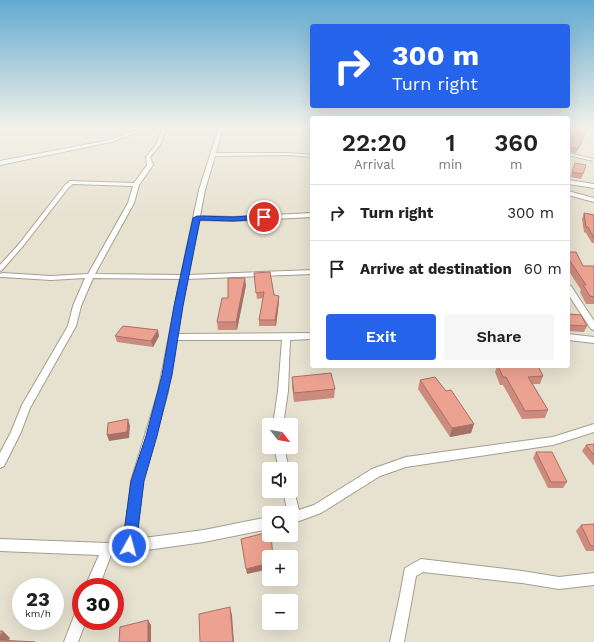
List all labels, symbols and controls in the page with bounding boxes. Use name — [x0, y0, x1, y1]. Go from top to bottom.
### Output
text: 300 m — [392, 39, 479, 72]
icon: right — [326, 40, 378, 92]
text: Turn right — [392, 73, 478, 94]
text: 22:20 — [342, 129, 407, 157]
text: 1 — [445, 129, 455, 157]
text: 360 — [494, 129, 538, 157]
text: Arrival — [354, 157, 395, 172]
text: min — [439, 157, 462, 172]
text: m — [510, 157, 522, 172]
pin — [247, 200, 281, 234]
icon: right — [326, 202, 348, 224]
text: Turn right — [360, 204, 433, 222]
text: 300 m — [507, 204, 554, 222]
icon: arrive — [253, 206, 275, 228]
icon: arrive — [326, 258, 348, 280]
text: Arrive at destination — [360, 260, 512, 278]
text: 60 m — [524, 260, 562, 278]
button: Exit — [326, 314, 436, 360]
button: Share — [444, 314, 554, 360]
north arrow — [262, 418, 298, 454]
map controls — [262, 418, 298, 630]
button: sound — [262, 462, 298, 498]
button: search — [262, 506, 298, 542]
position arrow — [108, 525, 150, 567]
button: + — [262, 550, 298, 586]
speed limit sign: 30 — [72, 578, 124, 630]
text: 23 — [26, 587, 50, 611]
button: − — [262, 594, 298, 630]
text: km/h — [25, 608, 51, 619]

